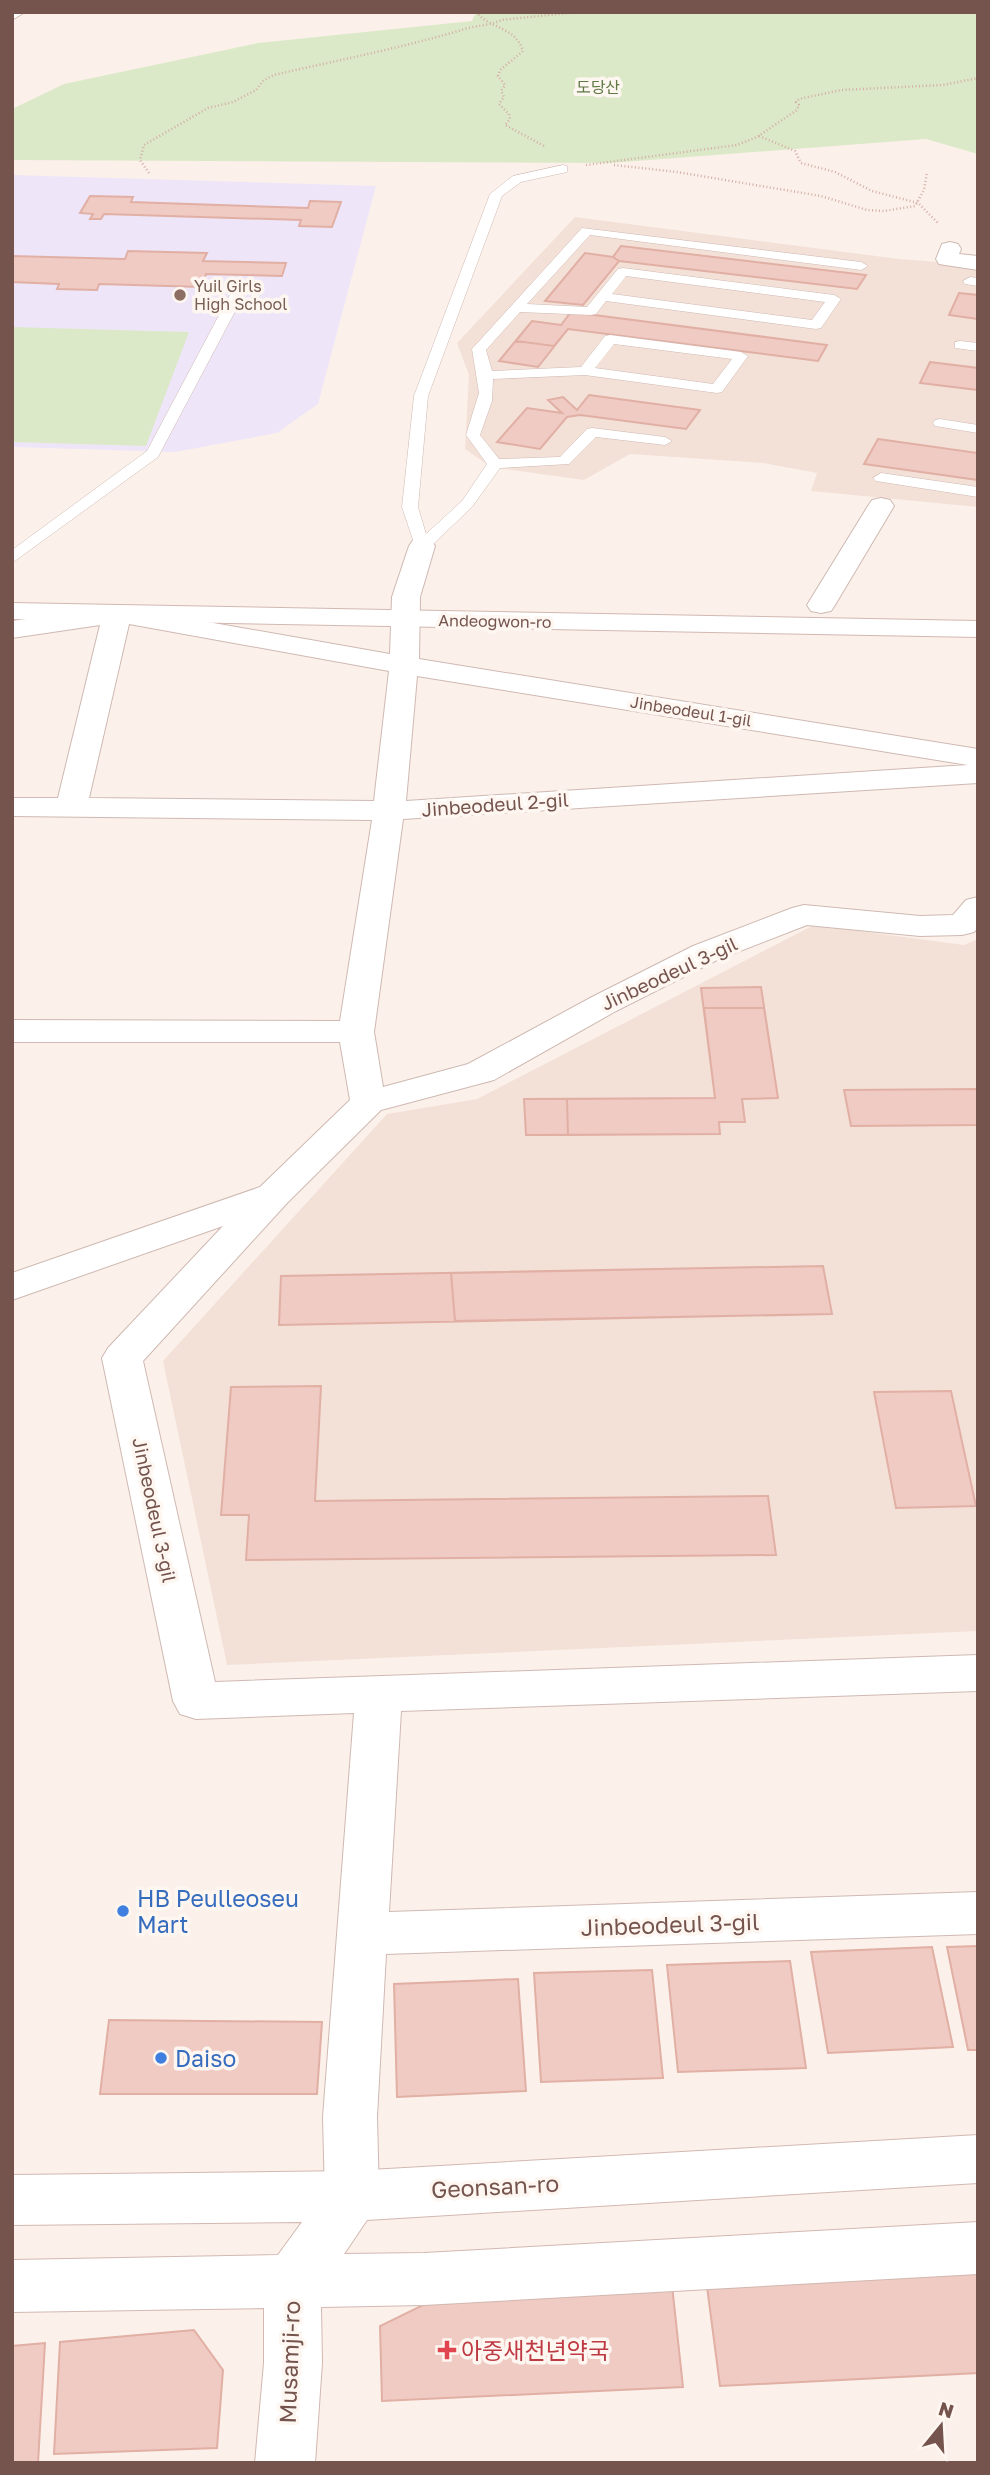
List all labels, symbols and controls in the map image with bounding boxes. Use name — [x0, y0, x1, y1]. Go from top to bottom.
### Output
park label: 도당산 — [576, 77, 620, 97]
place label: Yuil Girls High School — [194, 276, 287, 314]
marker: Yuil Girls High School — [172, 287, 188, 303]
street label: Andeogwon-ro — [438, 610, 552, 632]
street label: Jinbeodeul 1-gil — [629, 692, 753, 730]
street label: Jinbeodeul 2-gil — [421, 787, 569, 821]
street label: Jinbeodeul 3-gil — [597, 931, 741, 1015]
street label: Jinbeodeul 3-gil — [128, 1435, 182, 1585]
place label: HB Peulleoseu Mart — [137, 1884, 299, 1938]
marker: HB Peulleoseu Mart — [115, 1903, 131, 1919]
street label: Jinbeodeul 3-gil — [580, 1907, 760, 1941]
place label: Daiso — [175, 2044, 236, 2072]
marker: Daiso — [153, 2050, 169, 2066]
street label: Geonsan-ro — [430, 2169, 560, 2203]
street label: Musamji-ro — [273, 2300, 305, 2424]
place label: 아중새천년약국 — [461, 2336, 609, 2364]
marker: 아중새천년약국 — [439, 2342, 455, 2358]
north arrow — [906, 2391, 976, 2461]
text: N — [936, 2396, 957, 2423]

